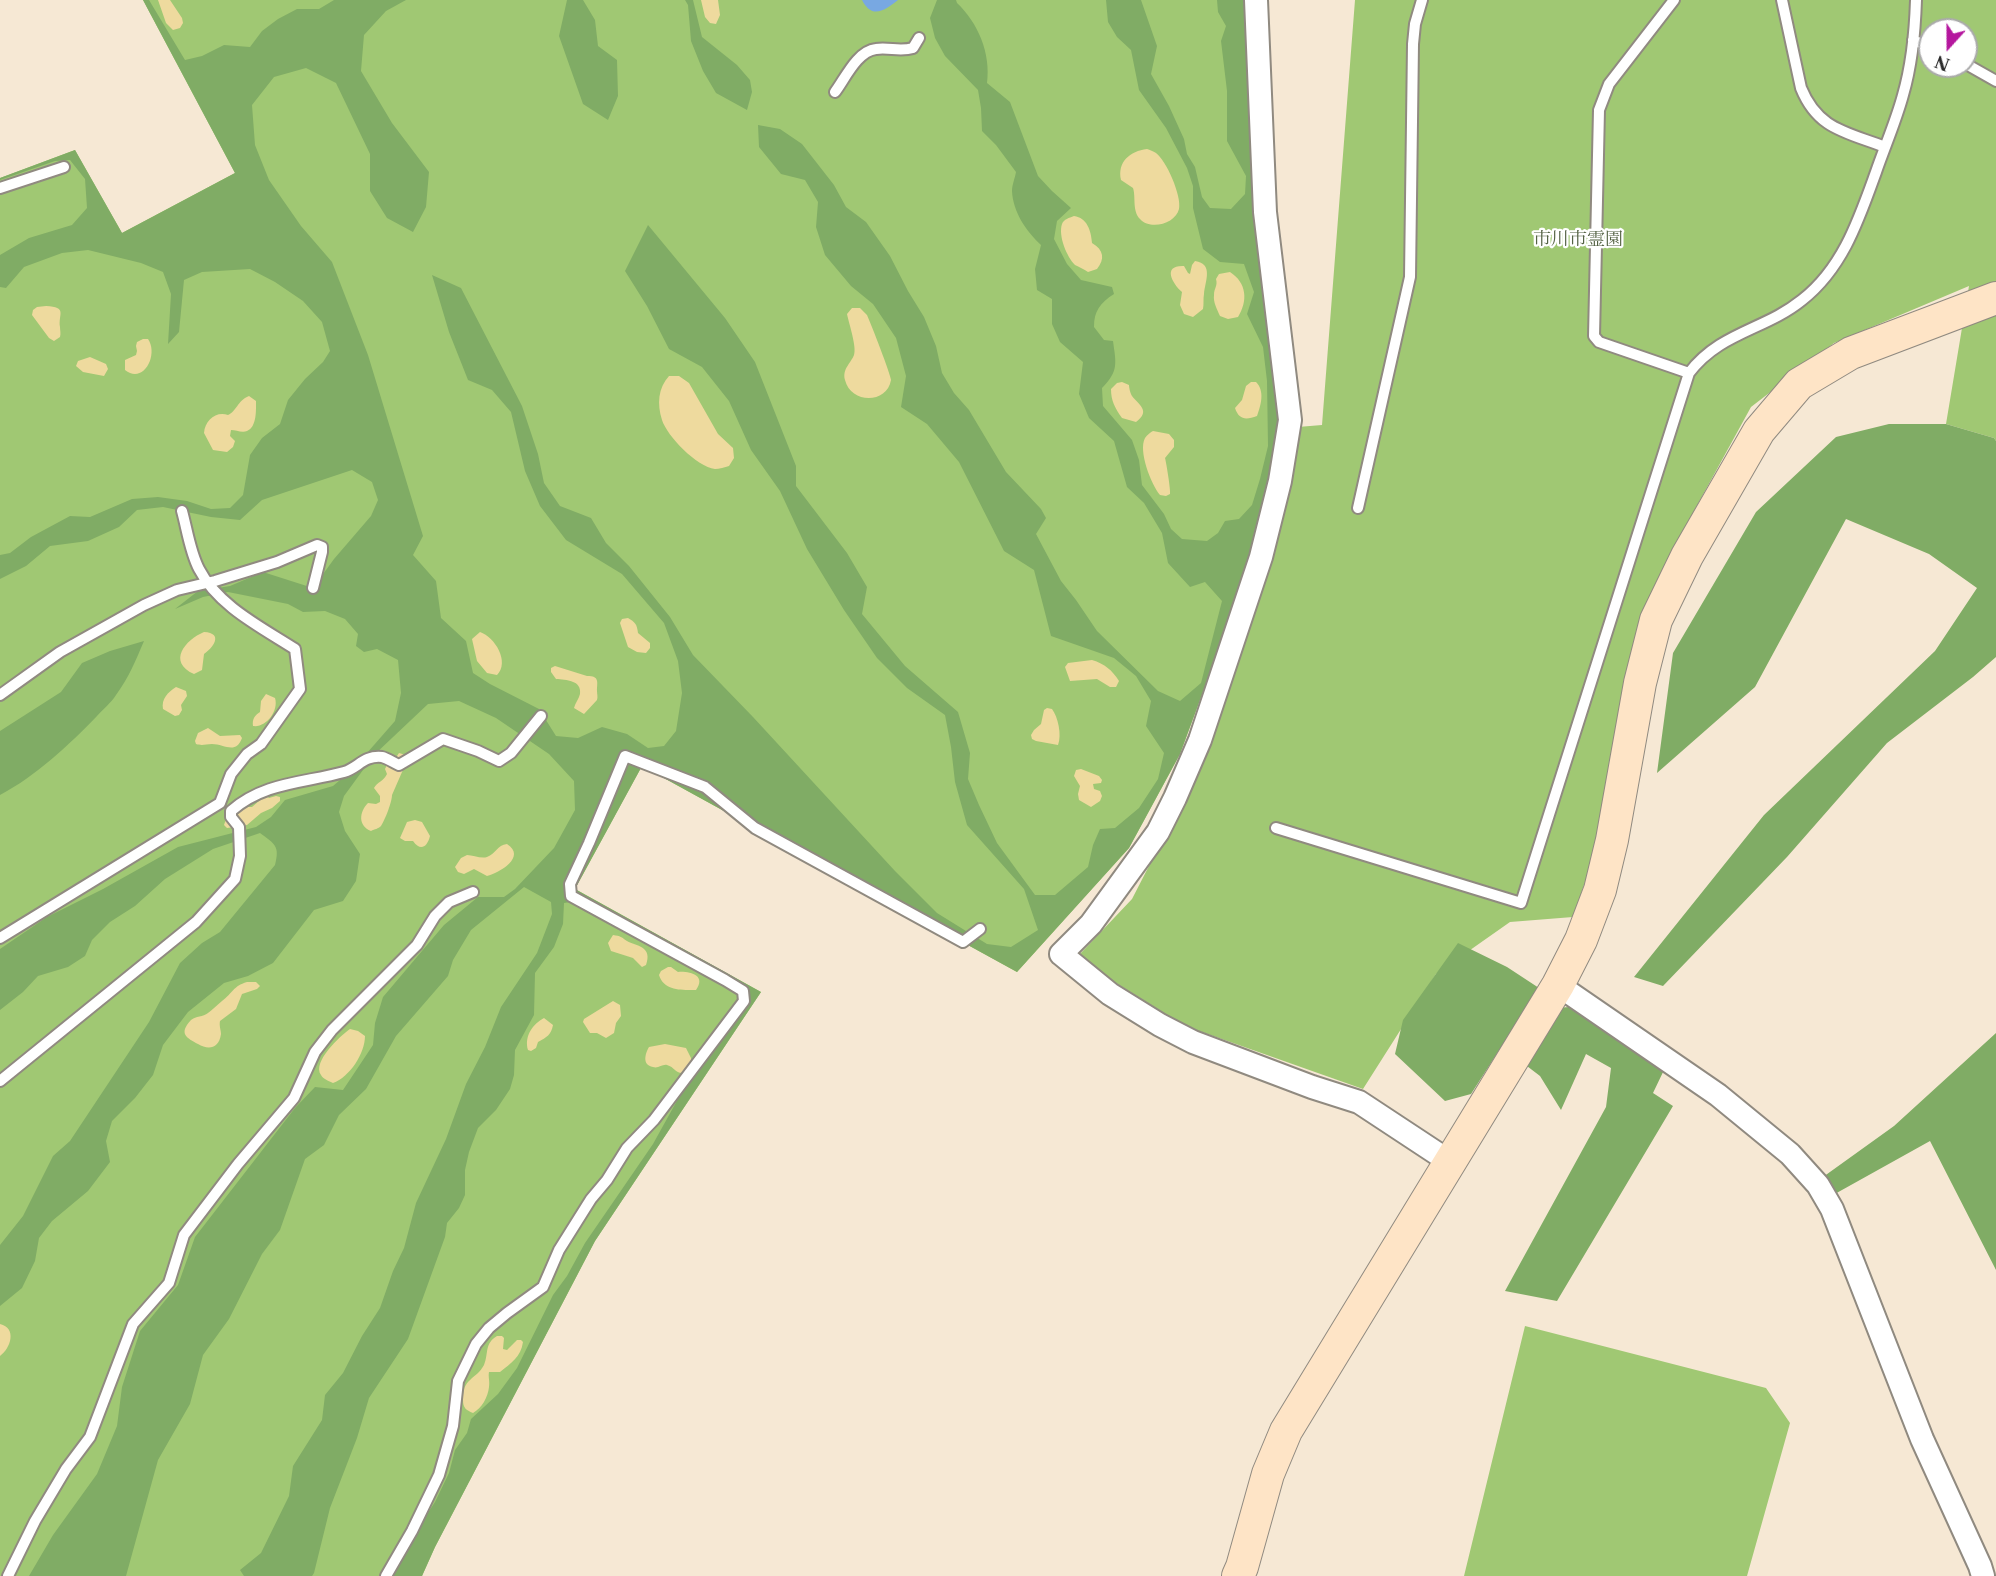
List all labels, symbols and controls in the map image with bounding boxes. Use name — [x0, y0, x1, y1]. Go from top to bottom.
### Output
north arrow — [1918, 18, 1978, 78]
text: N — [1932, 51, 1952, 75]
park label: 市川市霊園 — [1533, 229, 1623, 251]

